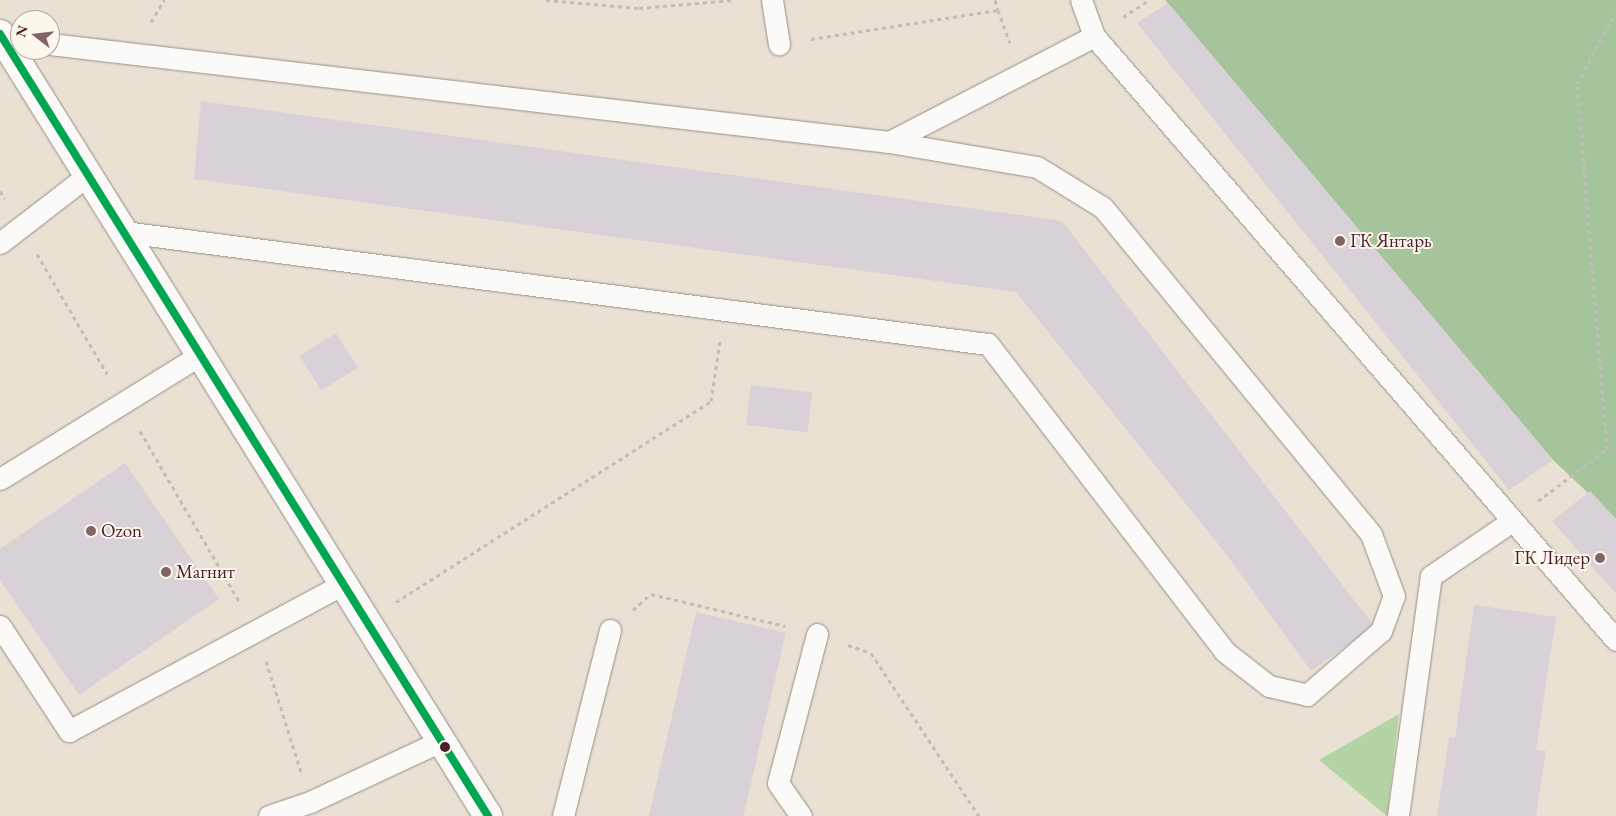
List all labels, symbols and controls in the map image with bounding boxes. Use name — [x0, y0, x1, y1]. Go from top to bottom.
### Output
north arrow — [10, 10, 60, 60]
text: N — [11, 23, 32, 39]
place label: ГК Янтарь — [1350, 230, 1432, 252]
marker: ГК Янтарь — [1334, 235, 1346, 247]
place label: Ozon — [101, 520, 142, 542]
marker: Ozon — [85, 525, 97, 537]
place label: ГК Лидер — [1514, 547, 1590, 569]
marker: ГК Лидер — [1594, 552, 1606, 564]
place label: Магнит — [176, 561, 235, 583]
marker: Магнит — [160, 566, 172, 578]
unlabelled marker — [440, 742, 450, 752]

